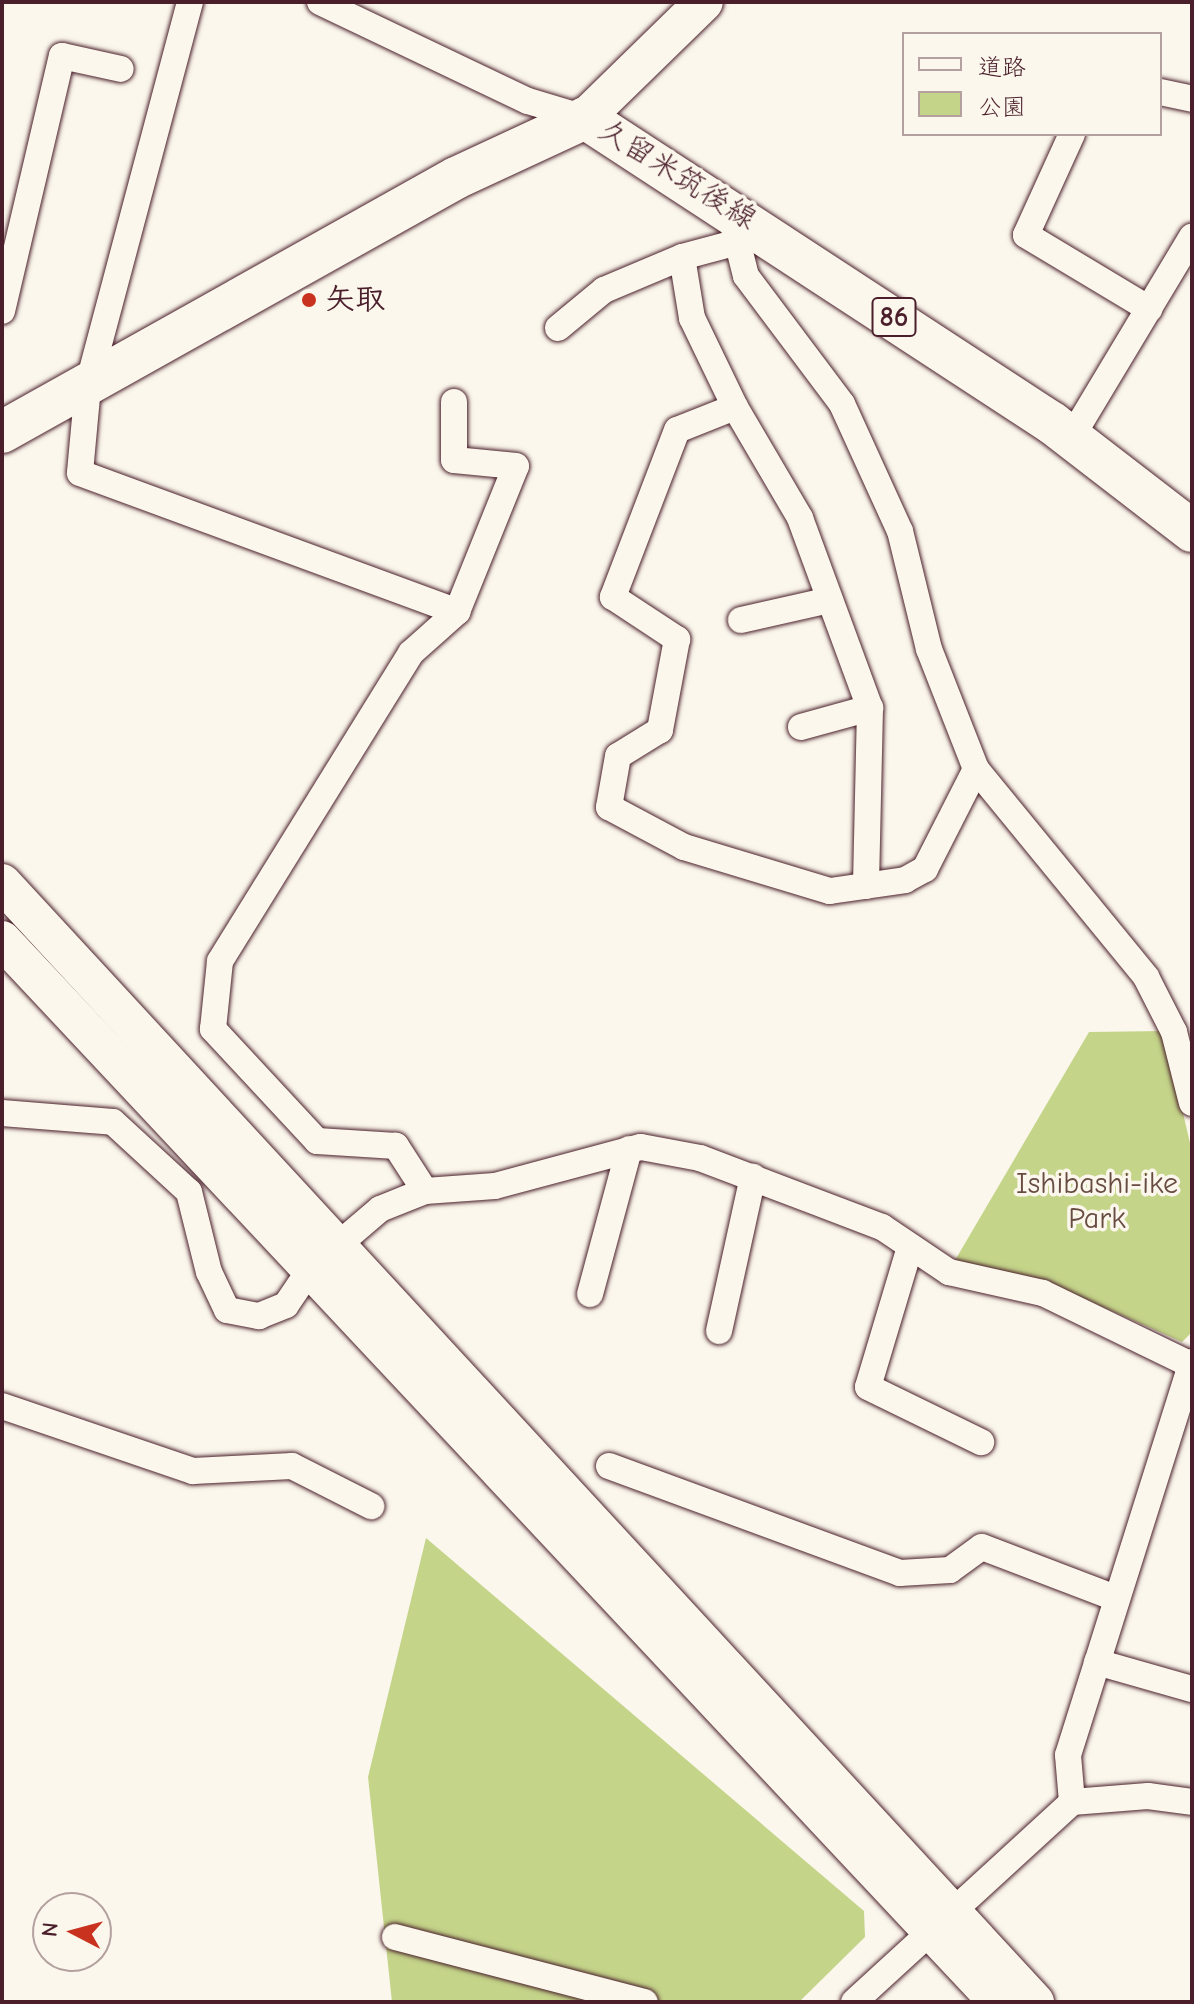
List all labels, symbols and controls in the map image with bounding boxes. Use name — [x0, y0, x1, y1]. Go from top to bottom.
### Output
legend — [902, 32, 1162, 136]
text: 道路 — [978, 53, 1026, 81]
text: 公園 — [978, 93, 1026, 121]
street label: 久留米筑後線 — [591, 112, 763, 238]
place label: 矢取 — [325, 282, 385, 318]
marker: 矢取 — [300, 291, 318, 309]
road number: 86 — [870, 293, 918, 341]
park label: Ishibashi-ike Park — [1016, 1166, 1178, 1236]
north arrow — [32, 1892, 112, 1972]
text: N — [36, 1921, 64, 1938]

